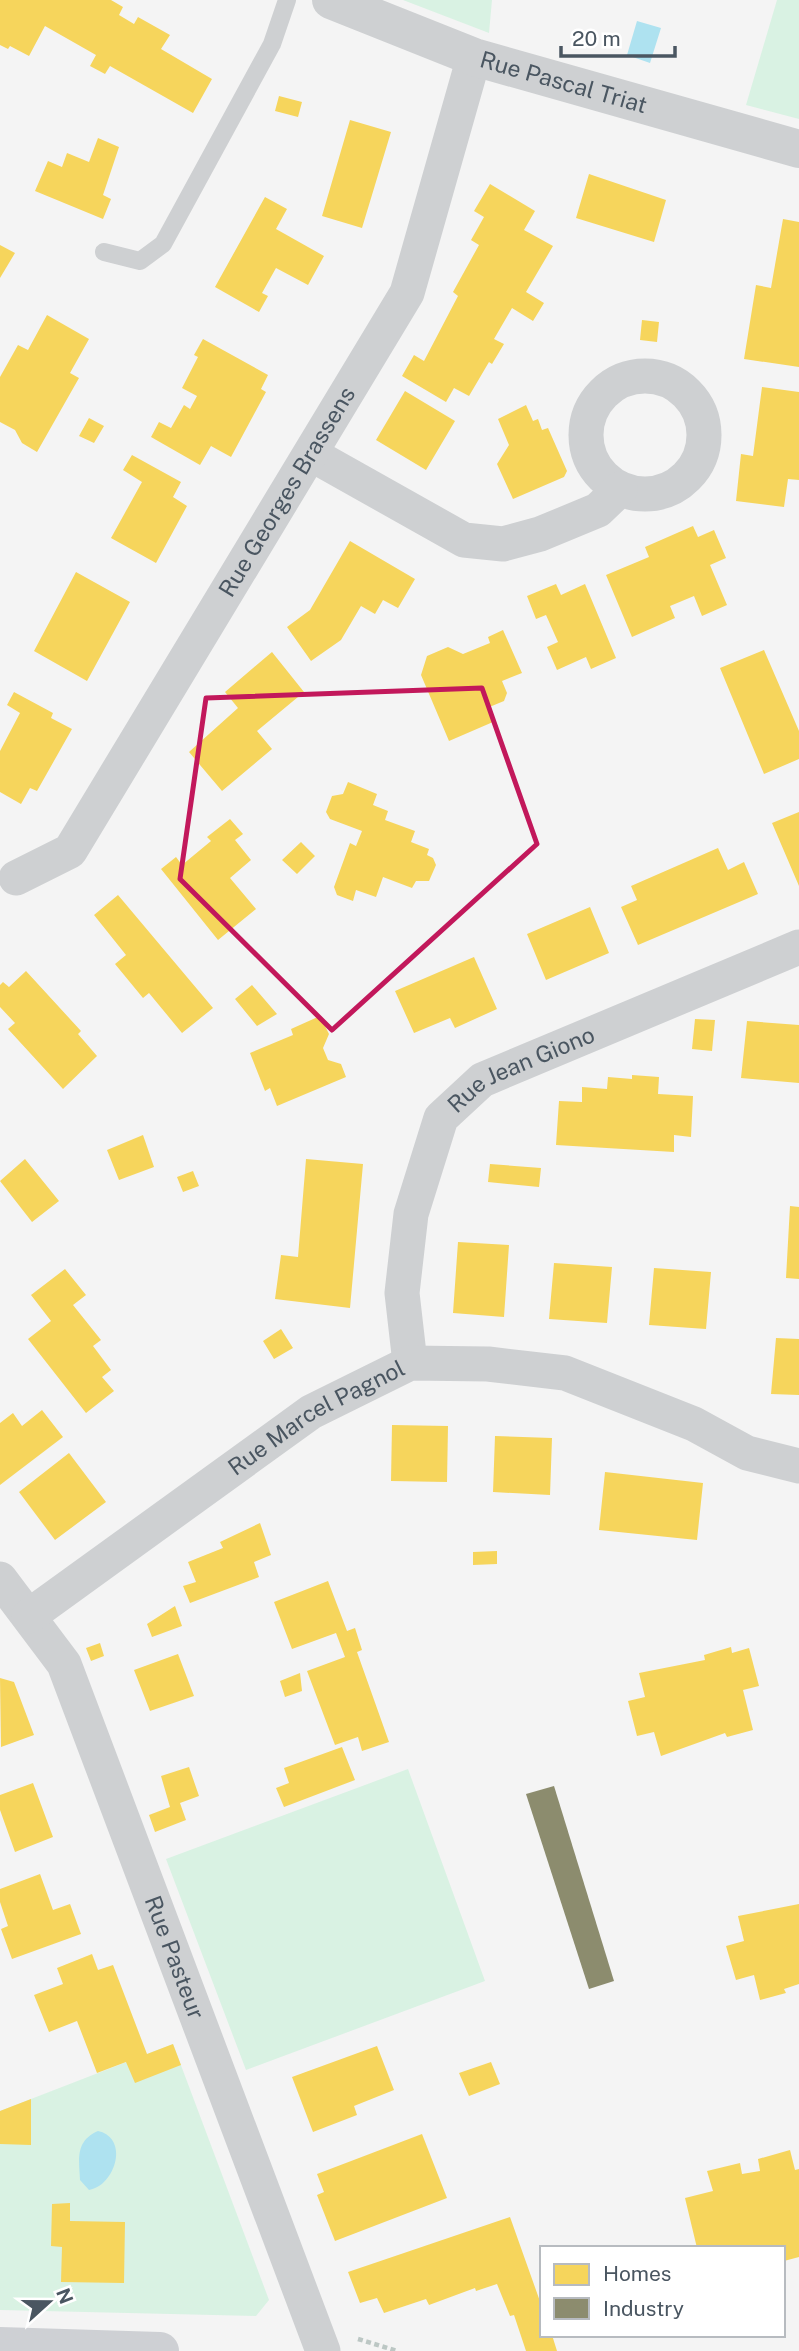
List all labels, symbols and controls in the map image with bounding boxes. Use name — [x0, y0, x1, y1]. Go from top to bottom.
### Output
scale bar — [561, 14, 675, 58]
text: 20 m — [572, 26, 621, 51]
street label: Rue Pascal Triat — [477, 45, 650, 118]
street label: Rue Georges Brassens — [213, 382, 360, 601]
street label: Rue Jean Giono — [442, 1020, 598, 1118]
street label: Rue Marcel Pagnol — [223, 1354, 409, 1481]
street label: Rue Pasteur — [140, 1892, 211, 2023]
legend — [540, 2246, 785, 2337]
text: Homes — [603, 2261, 671, 2286]
north arrow — [14, 2267, 84, 2337]
text: N — [52, 2285, 78, 2307]
text: Industry — [603, 2296, 684, 2321]

